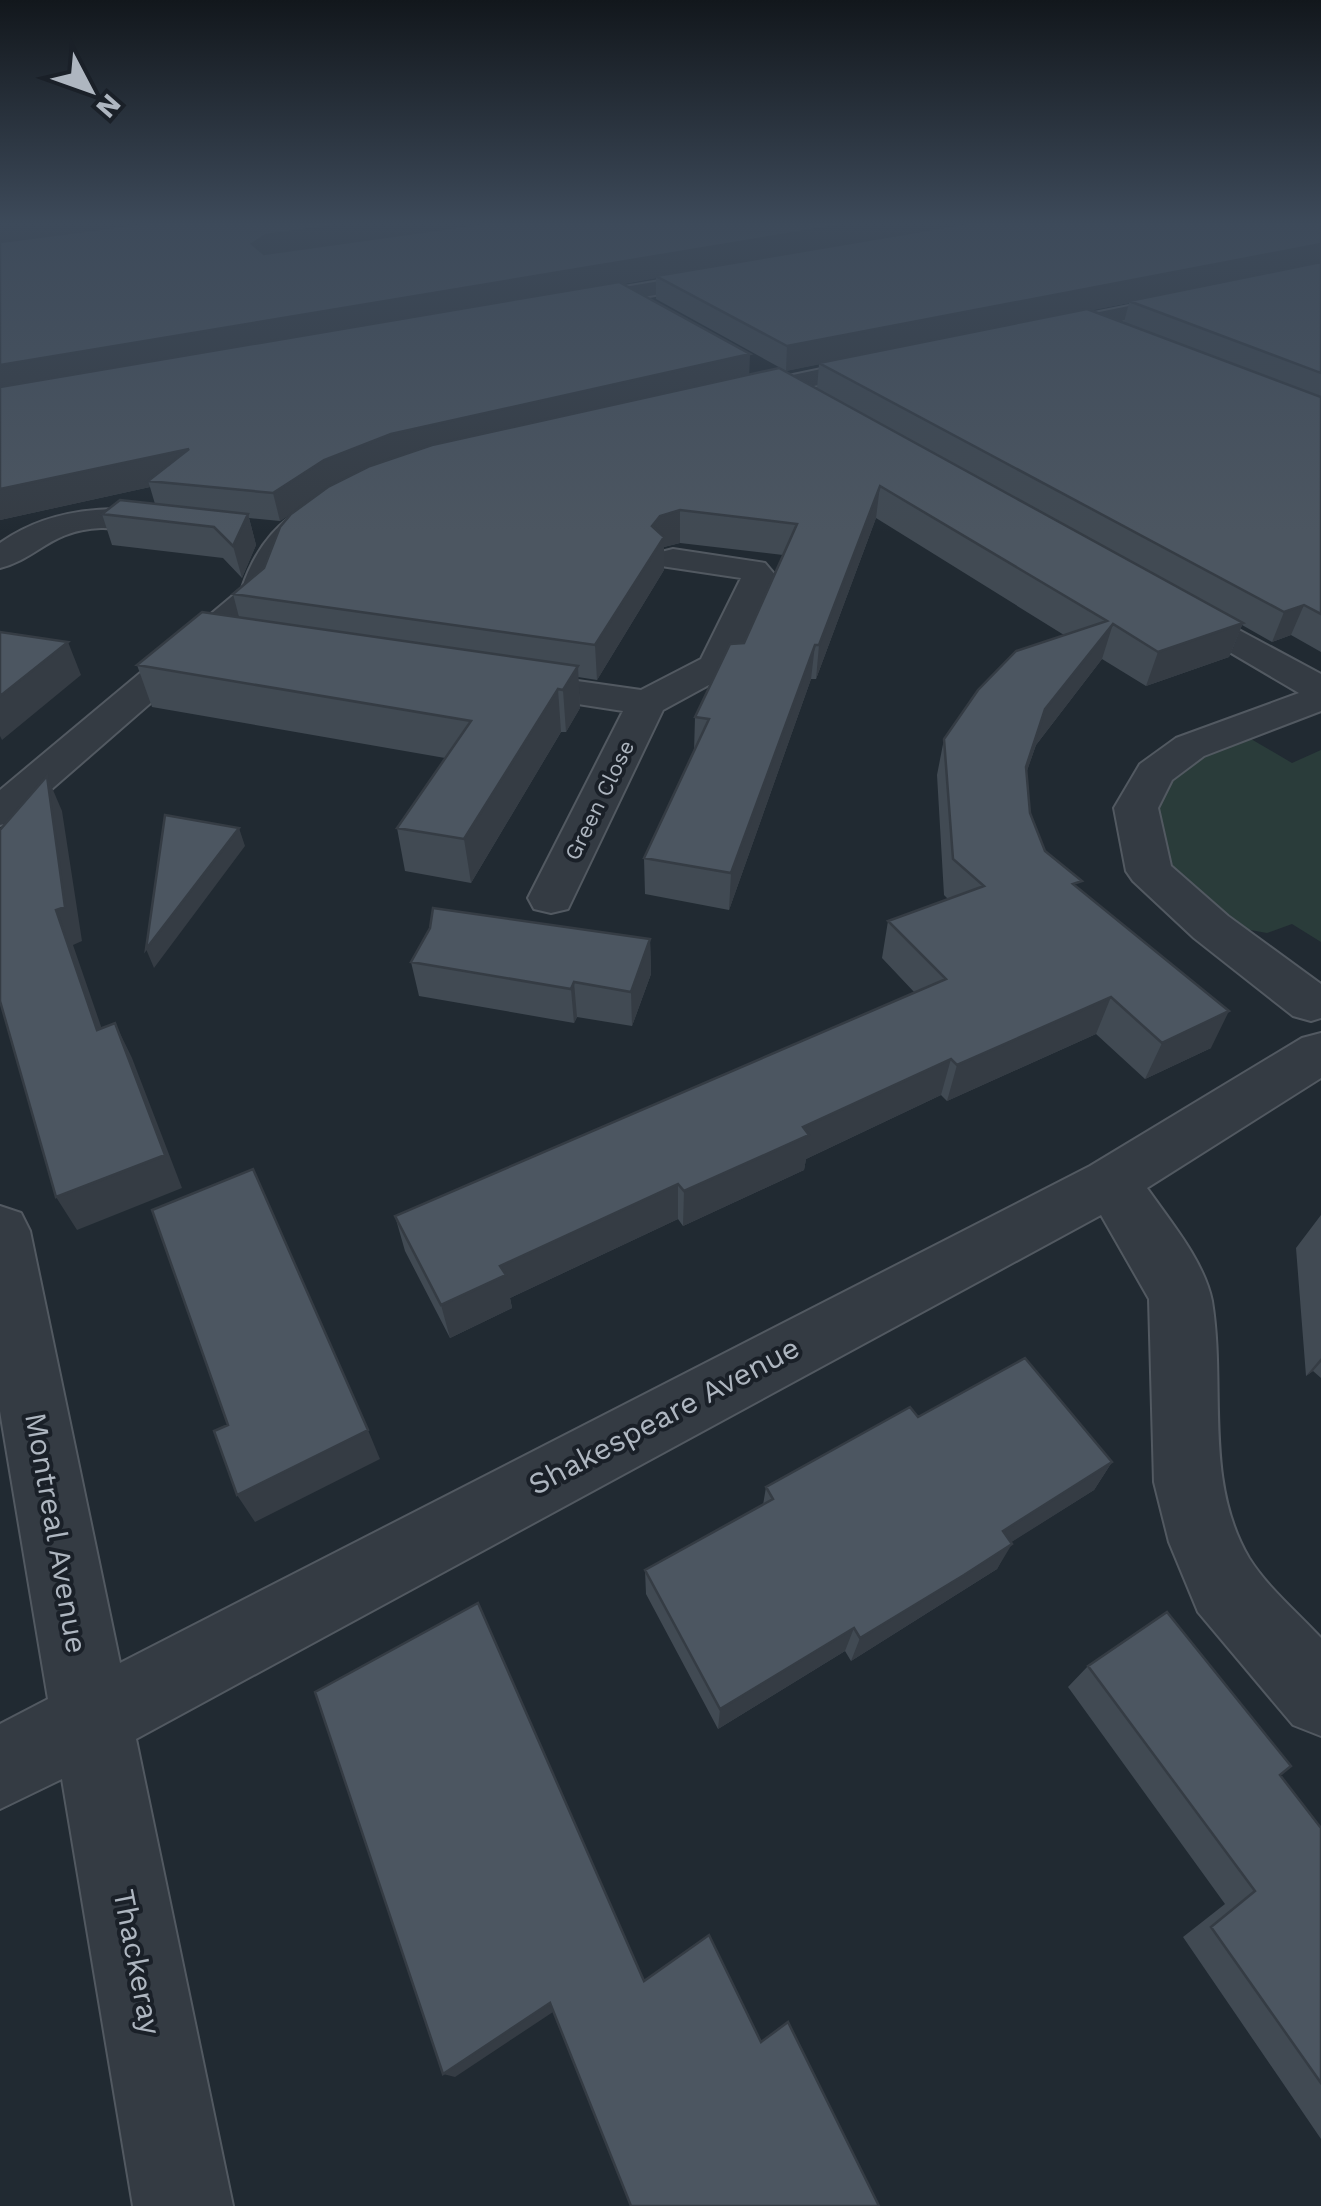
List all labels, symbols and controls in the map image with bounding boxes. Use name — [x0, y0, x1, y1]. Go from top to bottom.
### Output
north arrow — [40, 40, 140, 140]
text: N — [89, 87, 128, 125]
street label: Green Close — [560, 736, 639, 864]
street label: Shakespeare Avenue — [522, 1329, 805, 1502]
street label: Montreal Avenue — [18, 1410, 95, 1656]
street label: Thackeray — [106, 1886, 169, 2038]

